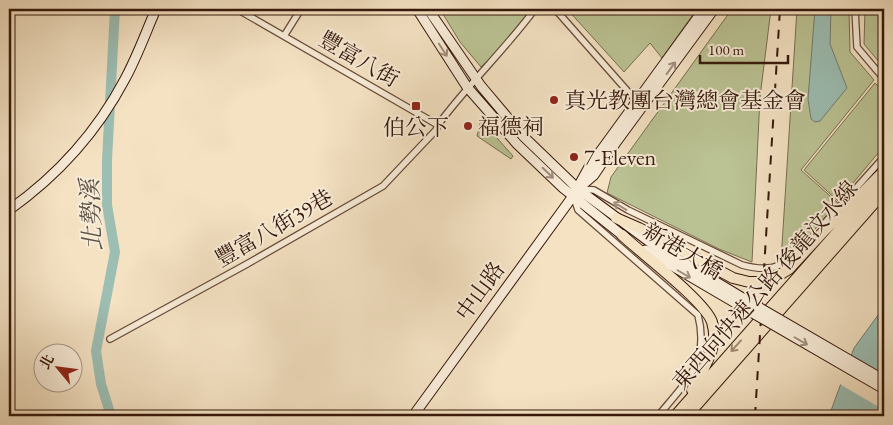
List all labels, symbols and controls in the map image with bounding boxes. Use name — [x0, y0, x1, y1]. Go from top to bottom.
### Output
street label: 豐富八街 — [314, 24, 404, 94]
scale bar — [700, 32, 788, 64]
text: 100 m — [708, 40, 745, 59]
one-way arrow — [438, 42, 448, 56]
one-way arrow — [666, 61, 677, 75]
place label: 真光教團台灣總會基金會 — [564, 86, 806, 115]
marker: 真光教團台灣總會基金會 — [548, 94, 560, 106]
marker: 伯公下 — [410, 100, 422, 112]
place label: 福德祠 — [478, 112, 544, 141]
place label: 伯公下 — [383, 113, 449, 142]
marker: 福德祠 — [462, 120, 474, 132]
place label: 7-Eleven — [584, 143, 657, 172]
marker: 7-Eleven — [568, 151, 580, 163]
one-way arrow — [542, 167, 554, 179]
street label: 東西向快速公路 後龍汶水線 — [666, 174, 864, 396]
water label: 北勢溪 — [73, 175, 108, 252]
street label: 豐富八街39巷 — [210, 183, 338, 273]
one-way arrow — [613, 200, 627, 210]
street label: 新港大橋 — [638, 216, 728, 286]
street label: 中山路 — [449, 256, 511, 326]
one-way arrow — [677, 269, 691, 279]
one-way arrow — [794, 337, 808, 347]
one-way arrow — [731, 340, 742, 353]
north arrow — [32, 342, 82, 392]
text: 北 — [35, 351, 58, 372]

